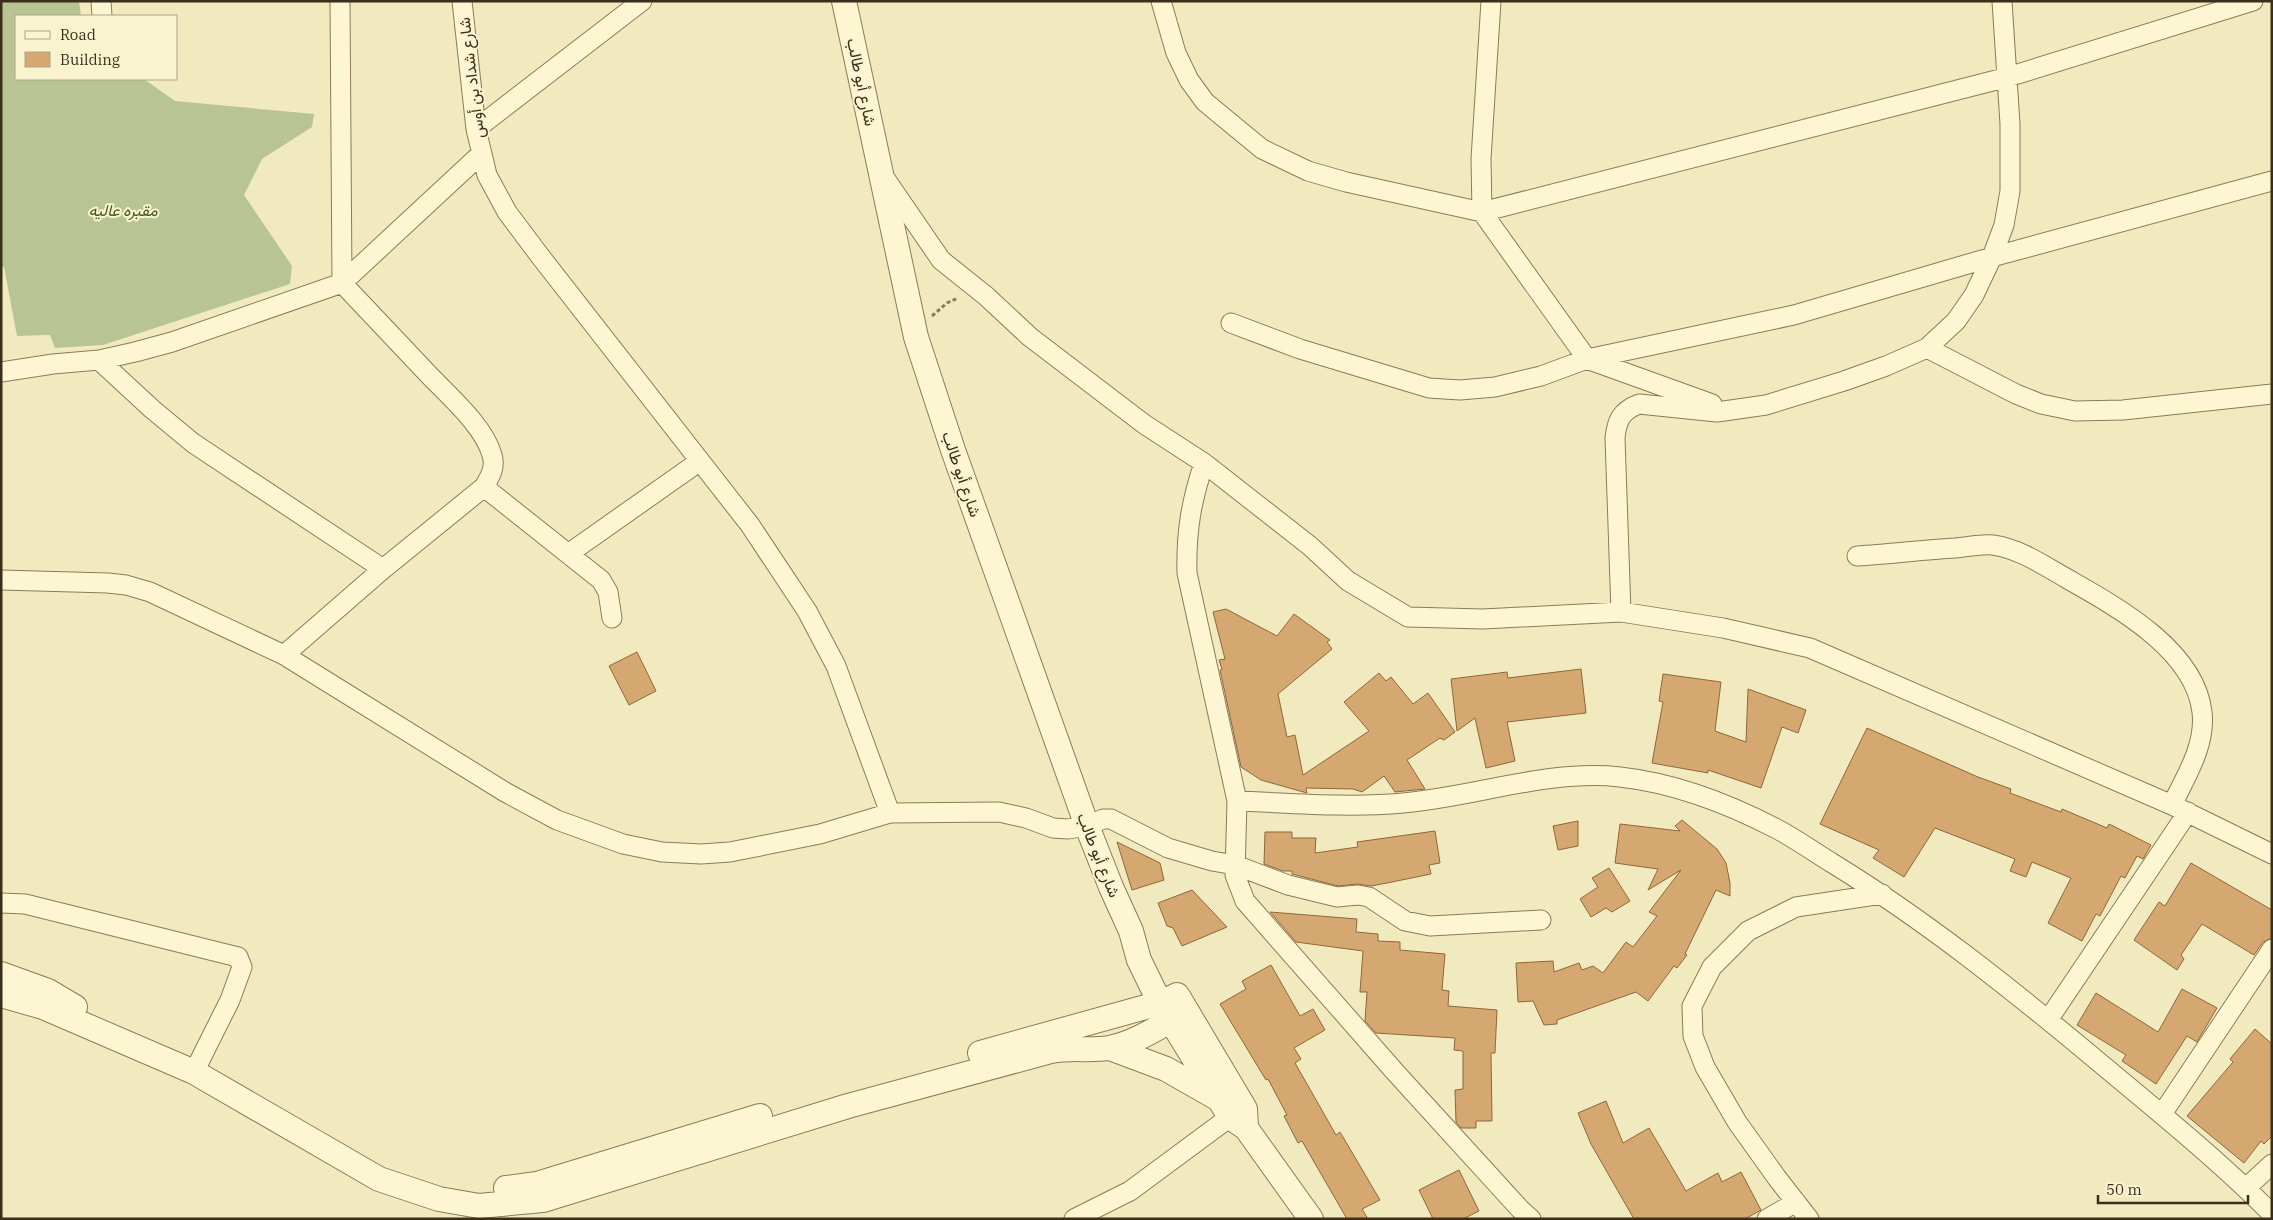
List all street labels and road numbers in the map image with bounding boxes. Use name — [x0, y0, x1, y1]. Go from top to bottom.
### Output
street label: شارع شداد بن أوس — [454, 16, 490, 140]
street label: شارع أبو طالب — [841, 36, 881, 128]
street label: شارع أبو طالب — [936, 429, 986, 520]
street label: شارع أبو طالب — [1071, 810, 1125, 901]

